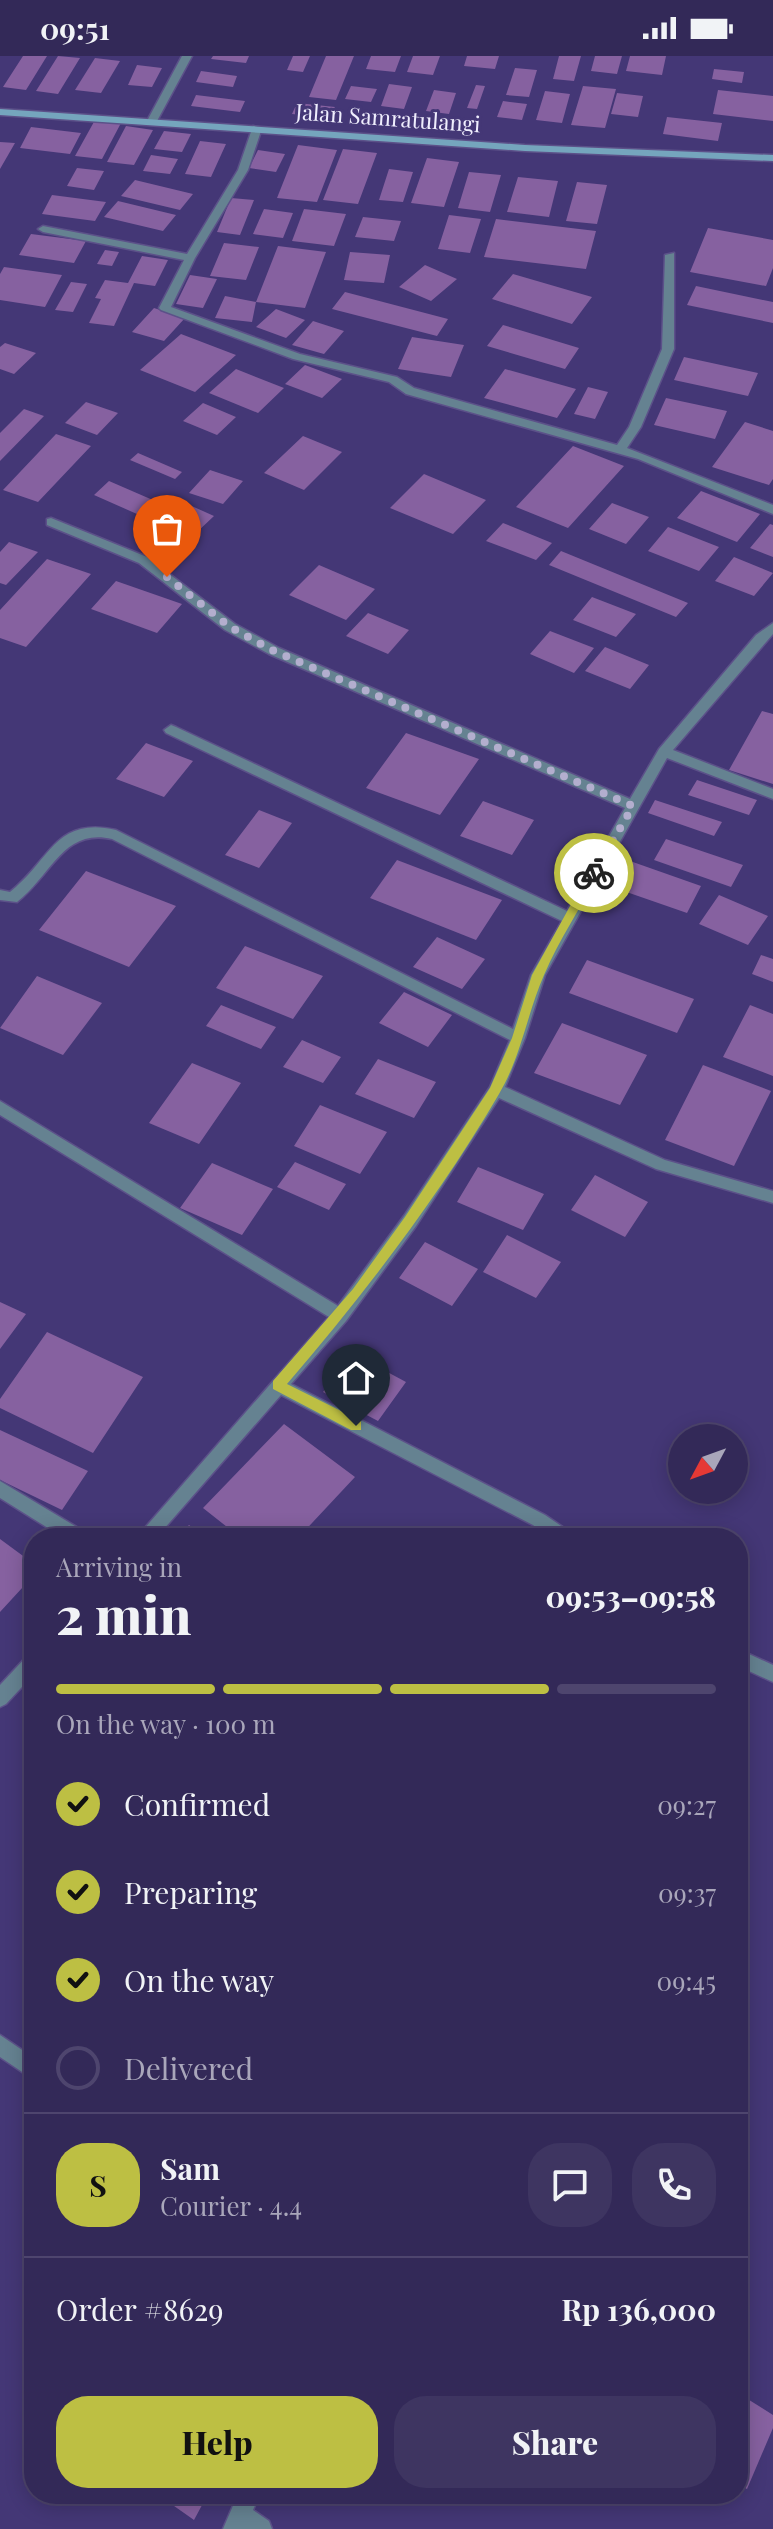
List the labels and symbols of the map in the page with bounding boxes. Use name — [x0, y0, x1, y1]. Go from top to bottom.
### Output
street label: Jalan Samratulangi — [294, 96, 482, 138]
pin — [133, 495, 201, 577]
courier — [554, 833, 634, 913]
pin — [322, 1344, 390, 1426]
north arrow — [668, 1424, 748, 1504]

